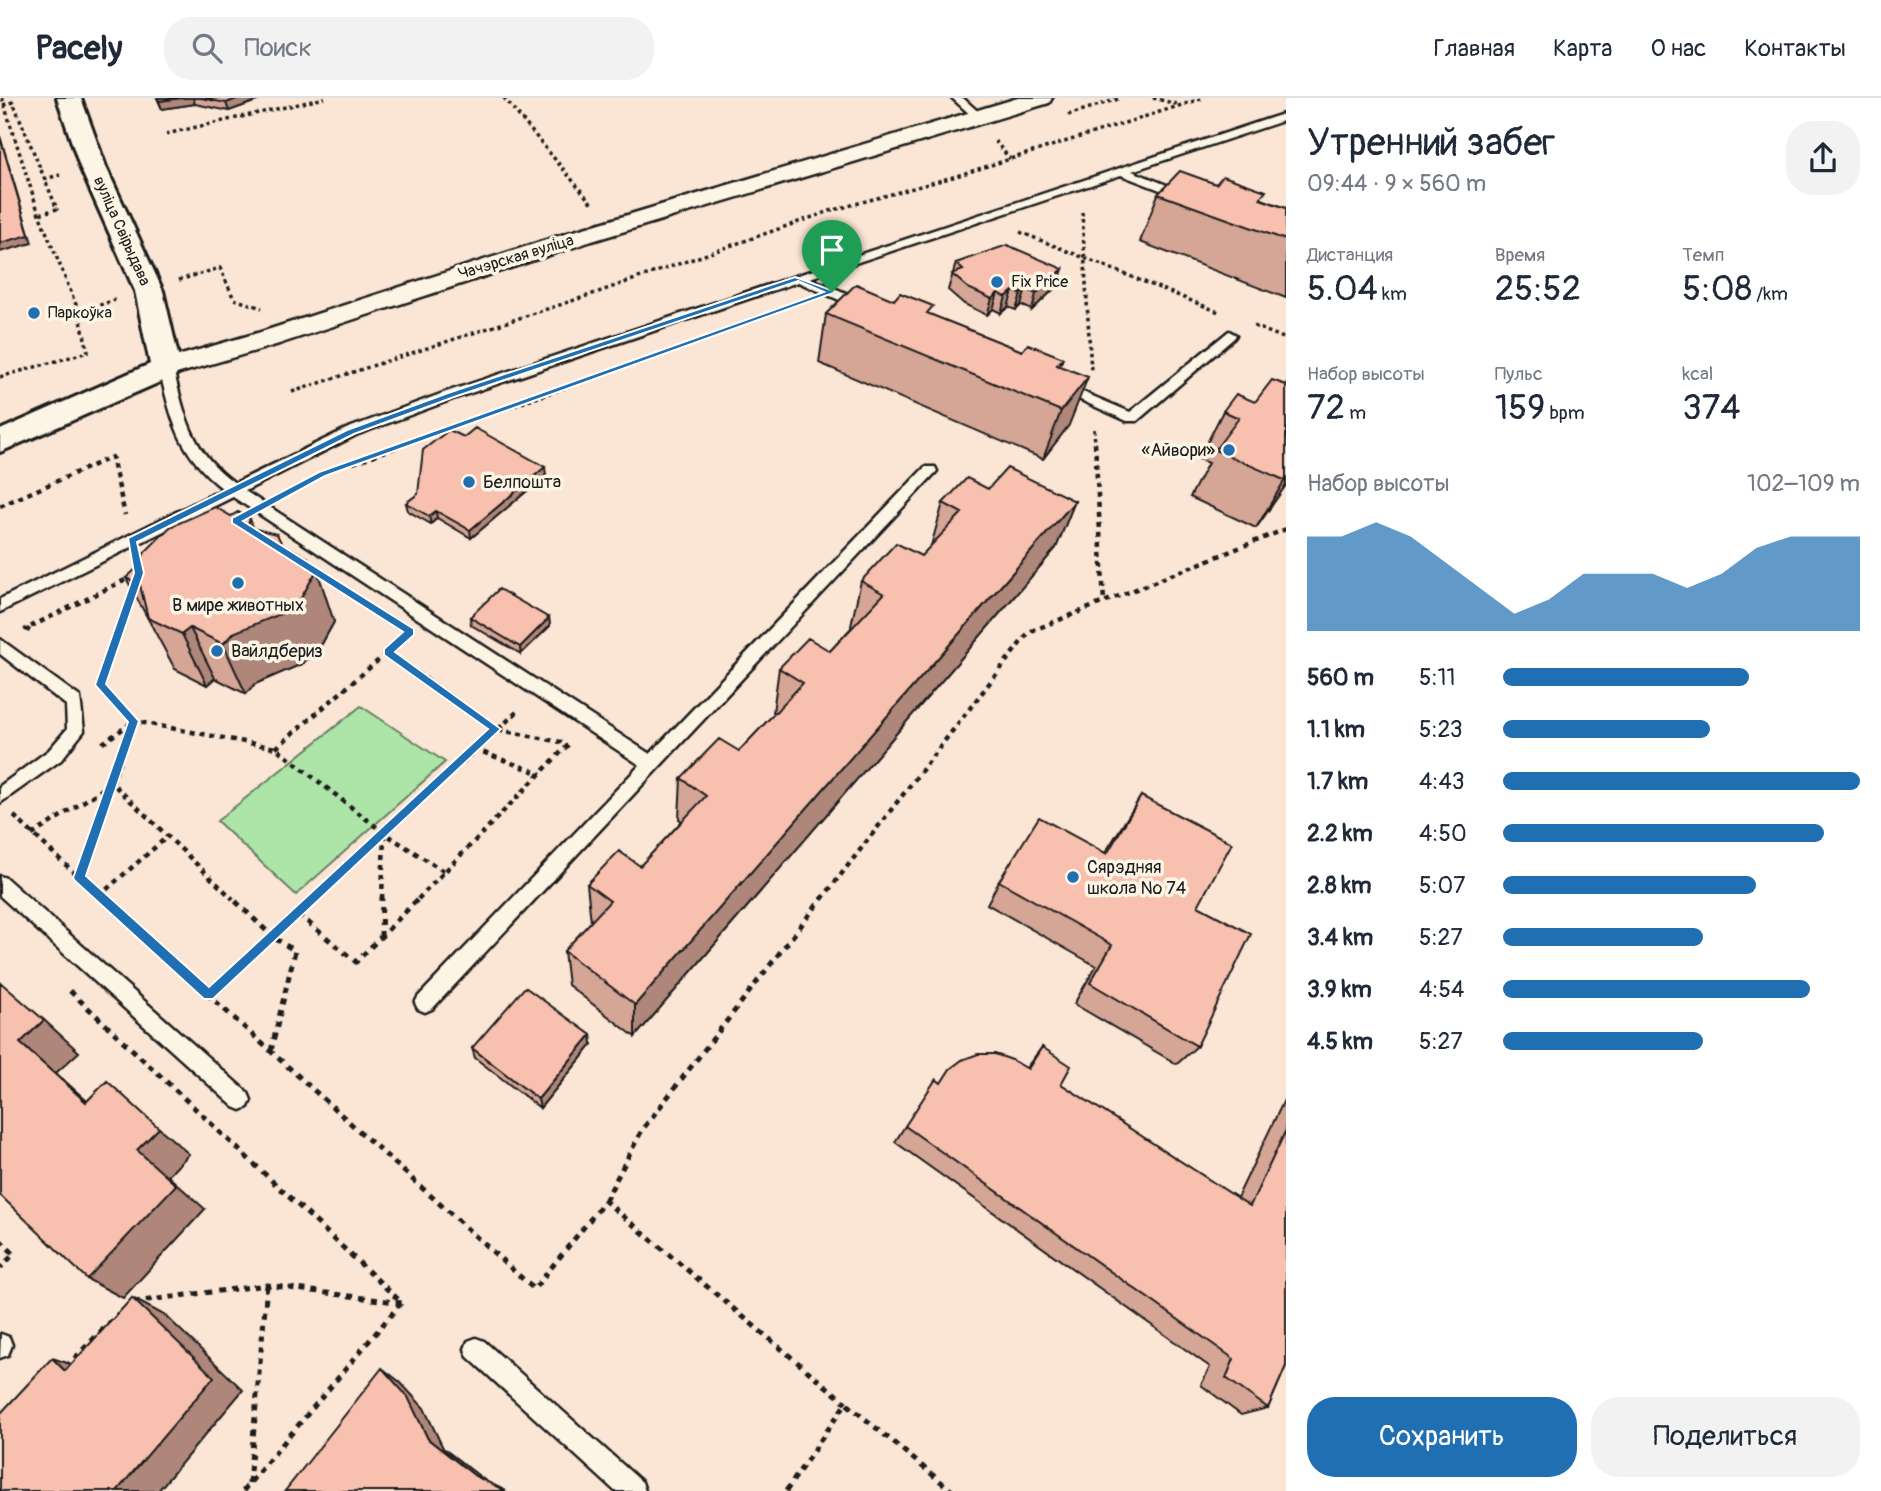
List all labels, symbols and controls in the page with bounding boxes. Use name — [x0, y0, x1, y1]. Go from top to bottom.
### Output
search box — [164, 17, 654, 80]
text: Pacely — [35, 28, 122, 69]
icon: search — [188, 29, 226, 67]
text: Поиск — [244, 32, 312, 64]
text: Главная — [1434, 34, 1515, 63]
text: Карта — [1553, 34, 1613, 63]
text: О нас — [1651, 34, 1706, 63]
text: Контакты — [1744, 34, 1846, 63]
text: Утренний забег — [1307, 119, 1555, 167]
button: share — [1786, 121, 1860, 195]
text: 09:44 · 9 × 560 m — [1307, 169, 1486, 198]
street label: вуліца Свірыдава — [89, 173, 155, 289]
pin — [802, 220, 862, 292]
street label: Чачэрская вуліца — [456, 230, 576, 284]
icon: arrive — [813, 231, 851, 269]
text: Дистанция — [1307, 243, 1393, 267]
text: Время — [1495, 243, 1545, 267]
text: Темп — [1682, 243, 1724, 267]
text: 5.04 — [1307, 267, 1378, 311]
text: 25:52 — [1495, 267, 1581, 311]
text: 5:08 — [1682, 267, 1752, 311]
place label: Fix Price — [1011, 272, 1068, 292]
marker: Fix Price — [989, 274, 1005, 290]
text: km — [1378, 282, 1407, 306]
text: /km — [1752, 282, 1788, 306]
place label: Паркоўка — [48, 303, 112, 323]
marker: Паркоўка — [26, 305, 42, 321]
text: Набор высоты — [1307, 362, 1425, 386]
text: Пульс — [1495, 362, 1543, 386]
text: kcal — [1682, 362, 1713, 386]
text: 72 — [1307, 386, 1345, 430]
text: 159 — [1495, 386, 1545, 430]
text: 374 — [1682, 386, 1741, 430]
text: m — [1345, 401, 1366, 425]
text: bpm — [1545, 401, 1585, 425]
place label: «Айвори» — [1142, 439, 1215, 462]
marker: «Айвори» — [1221, 442, 1237, 458]
text: Набор высоты — [1307, 469, 1449, 498]
text: 102–109 m — [1747, 469, 1860, 498]
place label: Белпошта — [483, 471, 561, 494]
marker: Белпошта — [461, 474, 477, 490]
marker: В мире животных — [230, 575, 246, 591]
place label: В мире животных — [172, 594, 304, 617]
place label: Вайлдбериз — [231, 640, 323, 663]
marker: Вайлдбериз — [209, 643, 225, 659]
text: 560 m — [1307, 663, 1374, 692]
text: 5:11 — [1419, 663, 1456, 692]
text: 1.1 km — [1307, 715, 1365, 744]
text: 5:23 — [1419, 715, 1463, 744]
text: 1.7 km — [1307, 767, 1368, 796]
text: 4:43 — [1419, 767, 1465, 796]
text: 2.2 km — [1307, 819, 1373, 848]
text: 4:50 — [1419, 819, 1467, 848]
place label: Сярэдняя школа № 74 — [1087, 856, 1187, 900]
marker: Сярэдняя школа № 74 — [1065, 869, 1081, 885]
text: 2.8 km — [1307, 871, 1372, 900]
text: 5:07 — [1419, 871, 1465, 900]
text: 3.4 km — [1307, 923, 1373, 952]
text: 5:27 — [1419, 923, 1463, 952]
text: 3.9 km — [1307, 975, 1372, 1004]
text: 4:54 — [1419, 975, 1464, 1004]
text: 4.5 km — [1307, 1027, 1373, 1056]
text: 5:27 — [1419, 1027, 1463, 1056]
button: Сохранить — [1307, 1397, 1577, 1477]
button: Поделиться — [1591, 1397, 1860, 1477]

